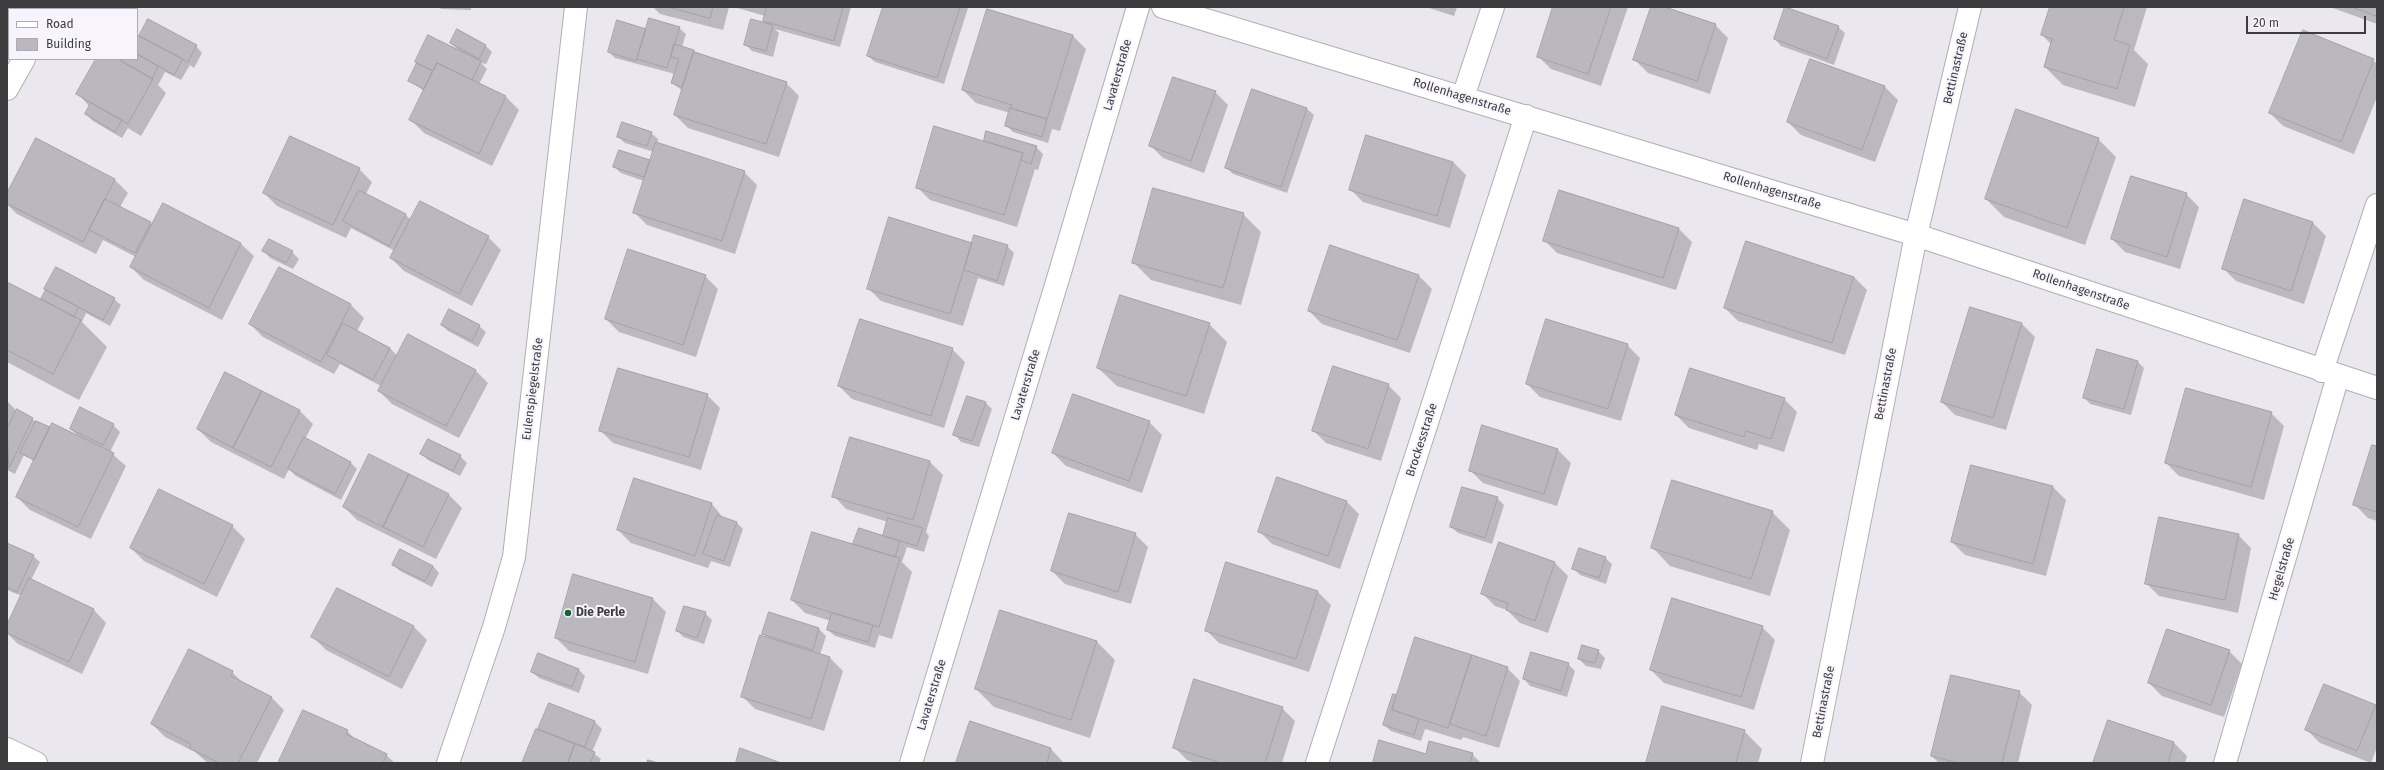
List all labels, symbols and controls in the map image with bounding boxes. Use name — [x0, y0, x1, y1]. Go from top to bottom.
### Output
legend — [8, 8, 138, 60]
scale bar — [2248, 8, 2368, 34]
text: 20 m — [2253, 16, 2279, 30]
text: Road — [46, 17, 74, 31]
street label: Bettinastraße — [1941, 30, 1971, 106]
text: Building — [46, 37, 91, 51]
street label: Lavaterstraße — [1101, 37, 1135, 113]
street label: Rollenhagenstraße — [1411, 75, 1513, 119]
street label: Rollenhagenstraße — [1721, 169, 1823, 213]
street label: Rollenhagenstraße — [2030, 267, 2132, 313]
street label: Eulenspiegelstraße — [520, 337, 546, 441]
street label: Bettinastraße — [1872, 346, 1900, 422]
street label: Lavaterstraße — [1008, 348, 1044, 422]
street label: Brockesstraße — [1403, 401, 1441, 479]
street label: Hegelstraße — [2266, 536, 2298, 602]
place label: Die Perle — [576, 606, 625, 620]
marker: Die Perle — [563, 608, 573, 618]
street label: Lavaterstraße — [914, 658, 950, 732]
street label: Bettinastraße — [1810, 664, 1838, 740]

